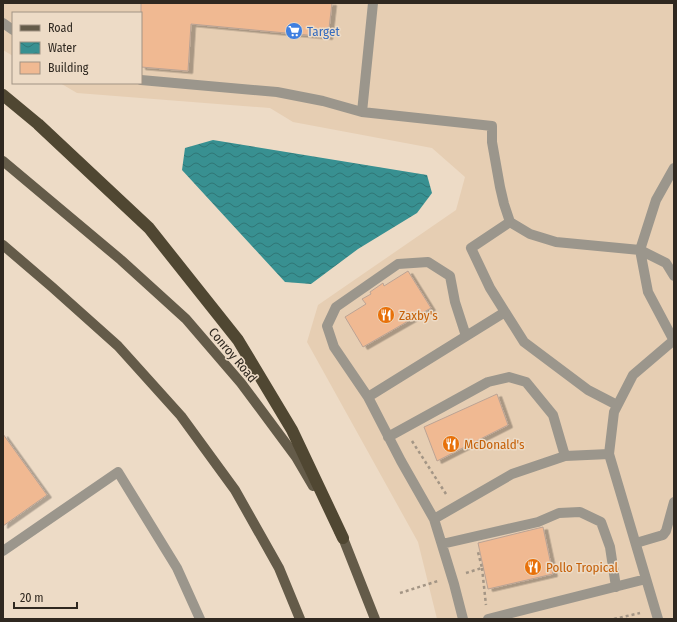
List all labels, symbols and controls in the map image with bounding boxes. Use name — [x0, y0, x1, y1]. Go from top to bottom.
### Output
legend — [12, 12, 142, 84]
text: Road — [48, 21, 73, 35]
supermarket icon: Target — [284, 21, 304, 41]
place label: Target — [307, 24, 340, 39]
text: Water — [48, 41, 77, 55]
text: Building — [48, 61, 89, 75]
restaurant icon: Zaxby's — [376, 305, 396, 325]
place label: Zaxby's — [399, 308, 438, 323]
street label: Conroy Road — [206, 325, 260, 385]
restaurant icon: McDonald's — [441, 434, 461, 454]
place label: McDonald's — [464, 437, 525, 452]
restaurant icon: Pollo Tropical — [523, 557, 543, 577]
place label: Pollo Tropical — [546, 560, 618, 575]
scale bar — [14, 584, 77, 610]
text: 20 m — [20, 591, 44, 605]

